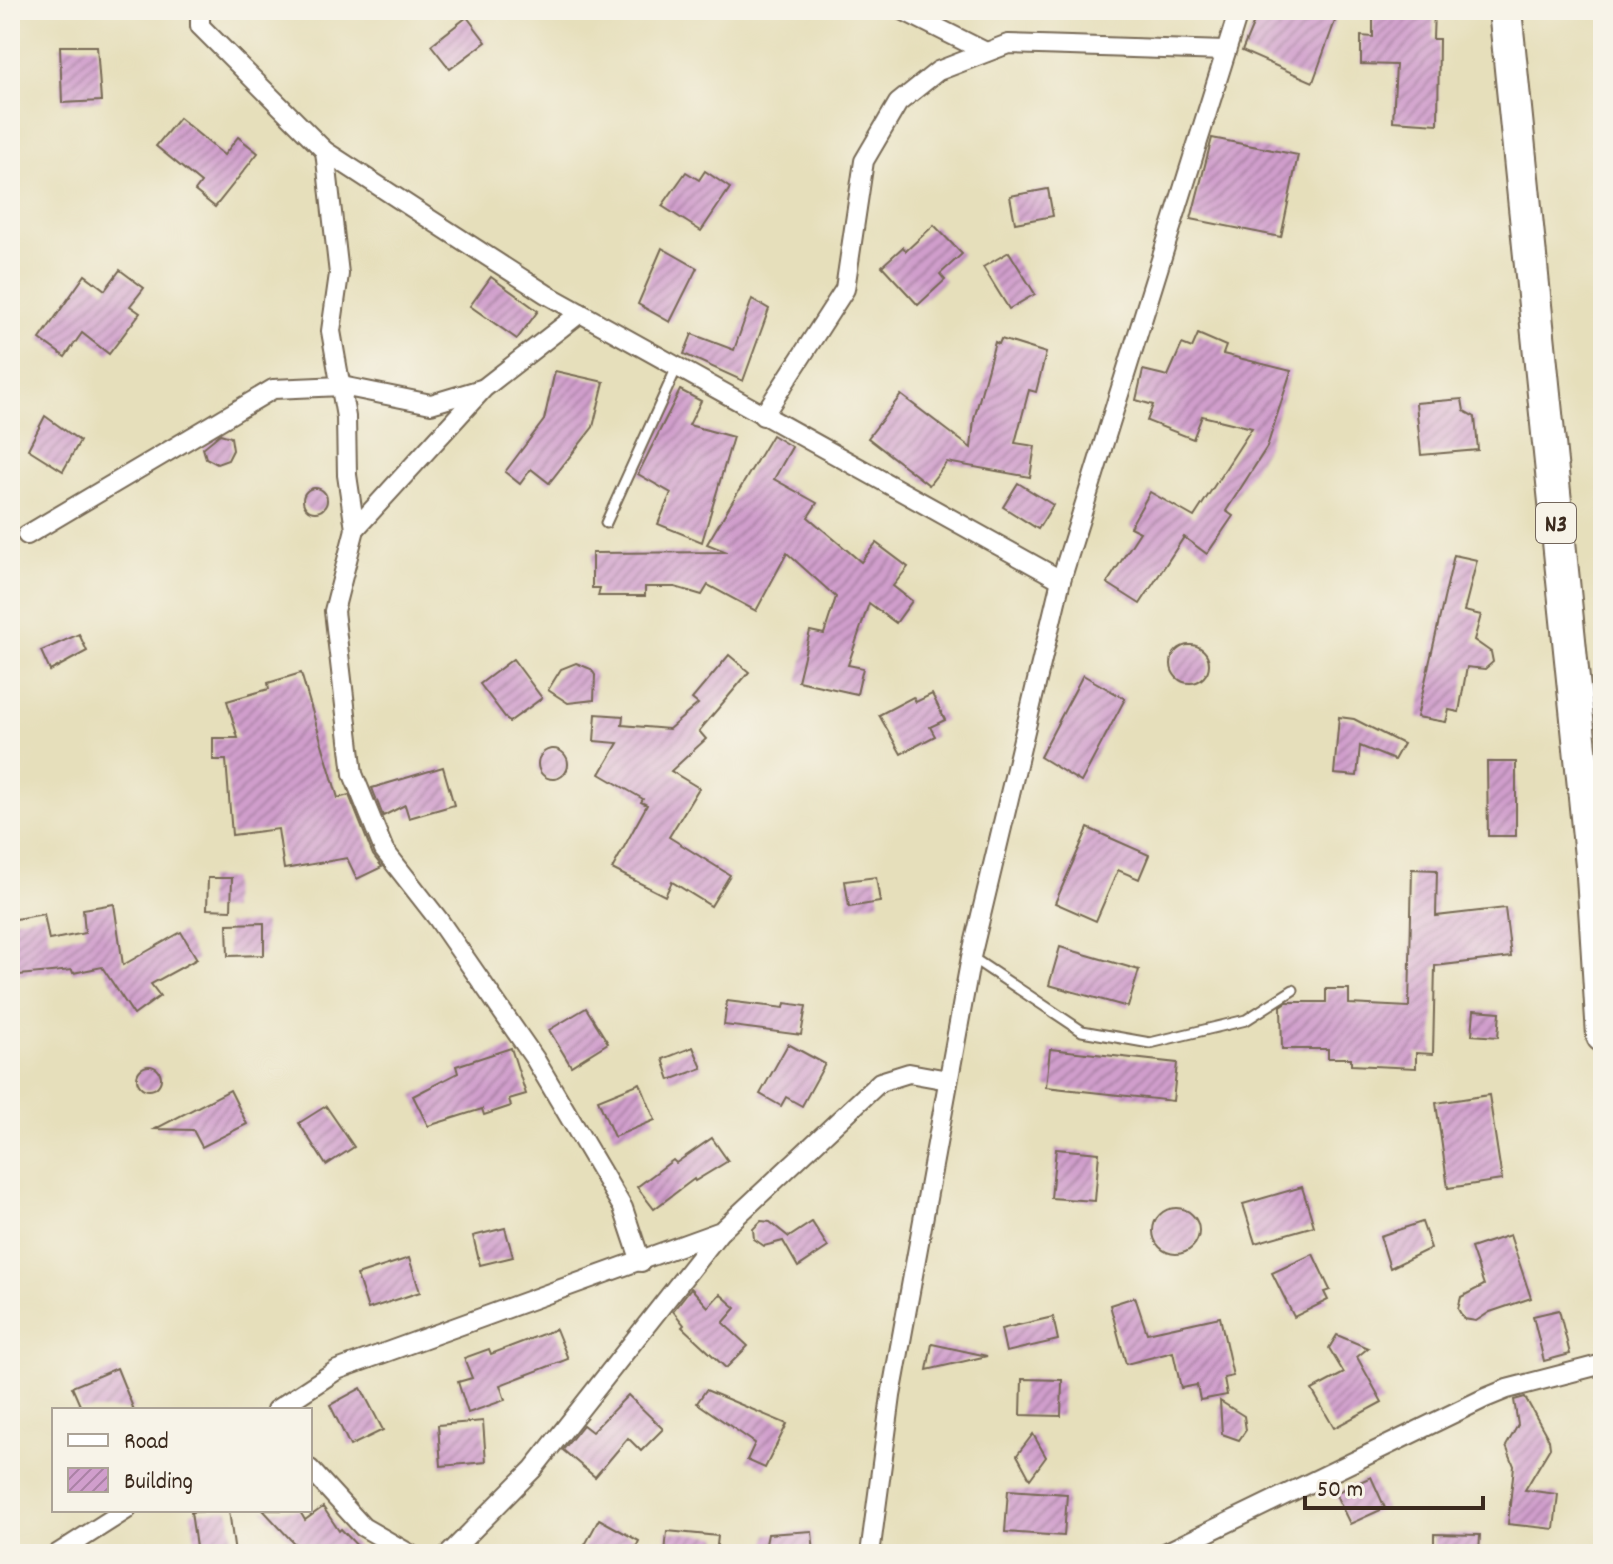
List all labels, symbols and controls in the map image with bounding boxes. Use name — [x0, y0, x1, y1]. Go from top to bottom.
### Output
road number: N3 — [1536, 503, 1576, 543]
legend — [52, 1408, 312, 1512]
text: Road — [124, 1426, 169, 1460]
scale bar — [1305, 1460, 1483, 1510]
text: Building — [124, 1466, 193, 1500]
text: 50 m — [1317, 1474, 1363, 1508]

